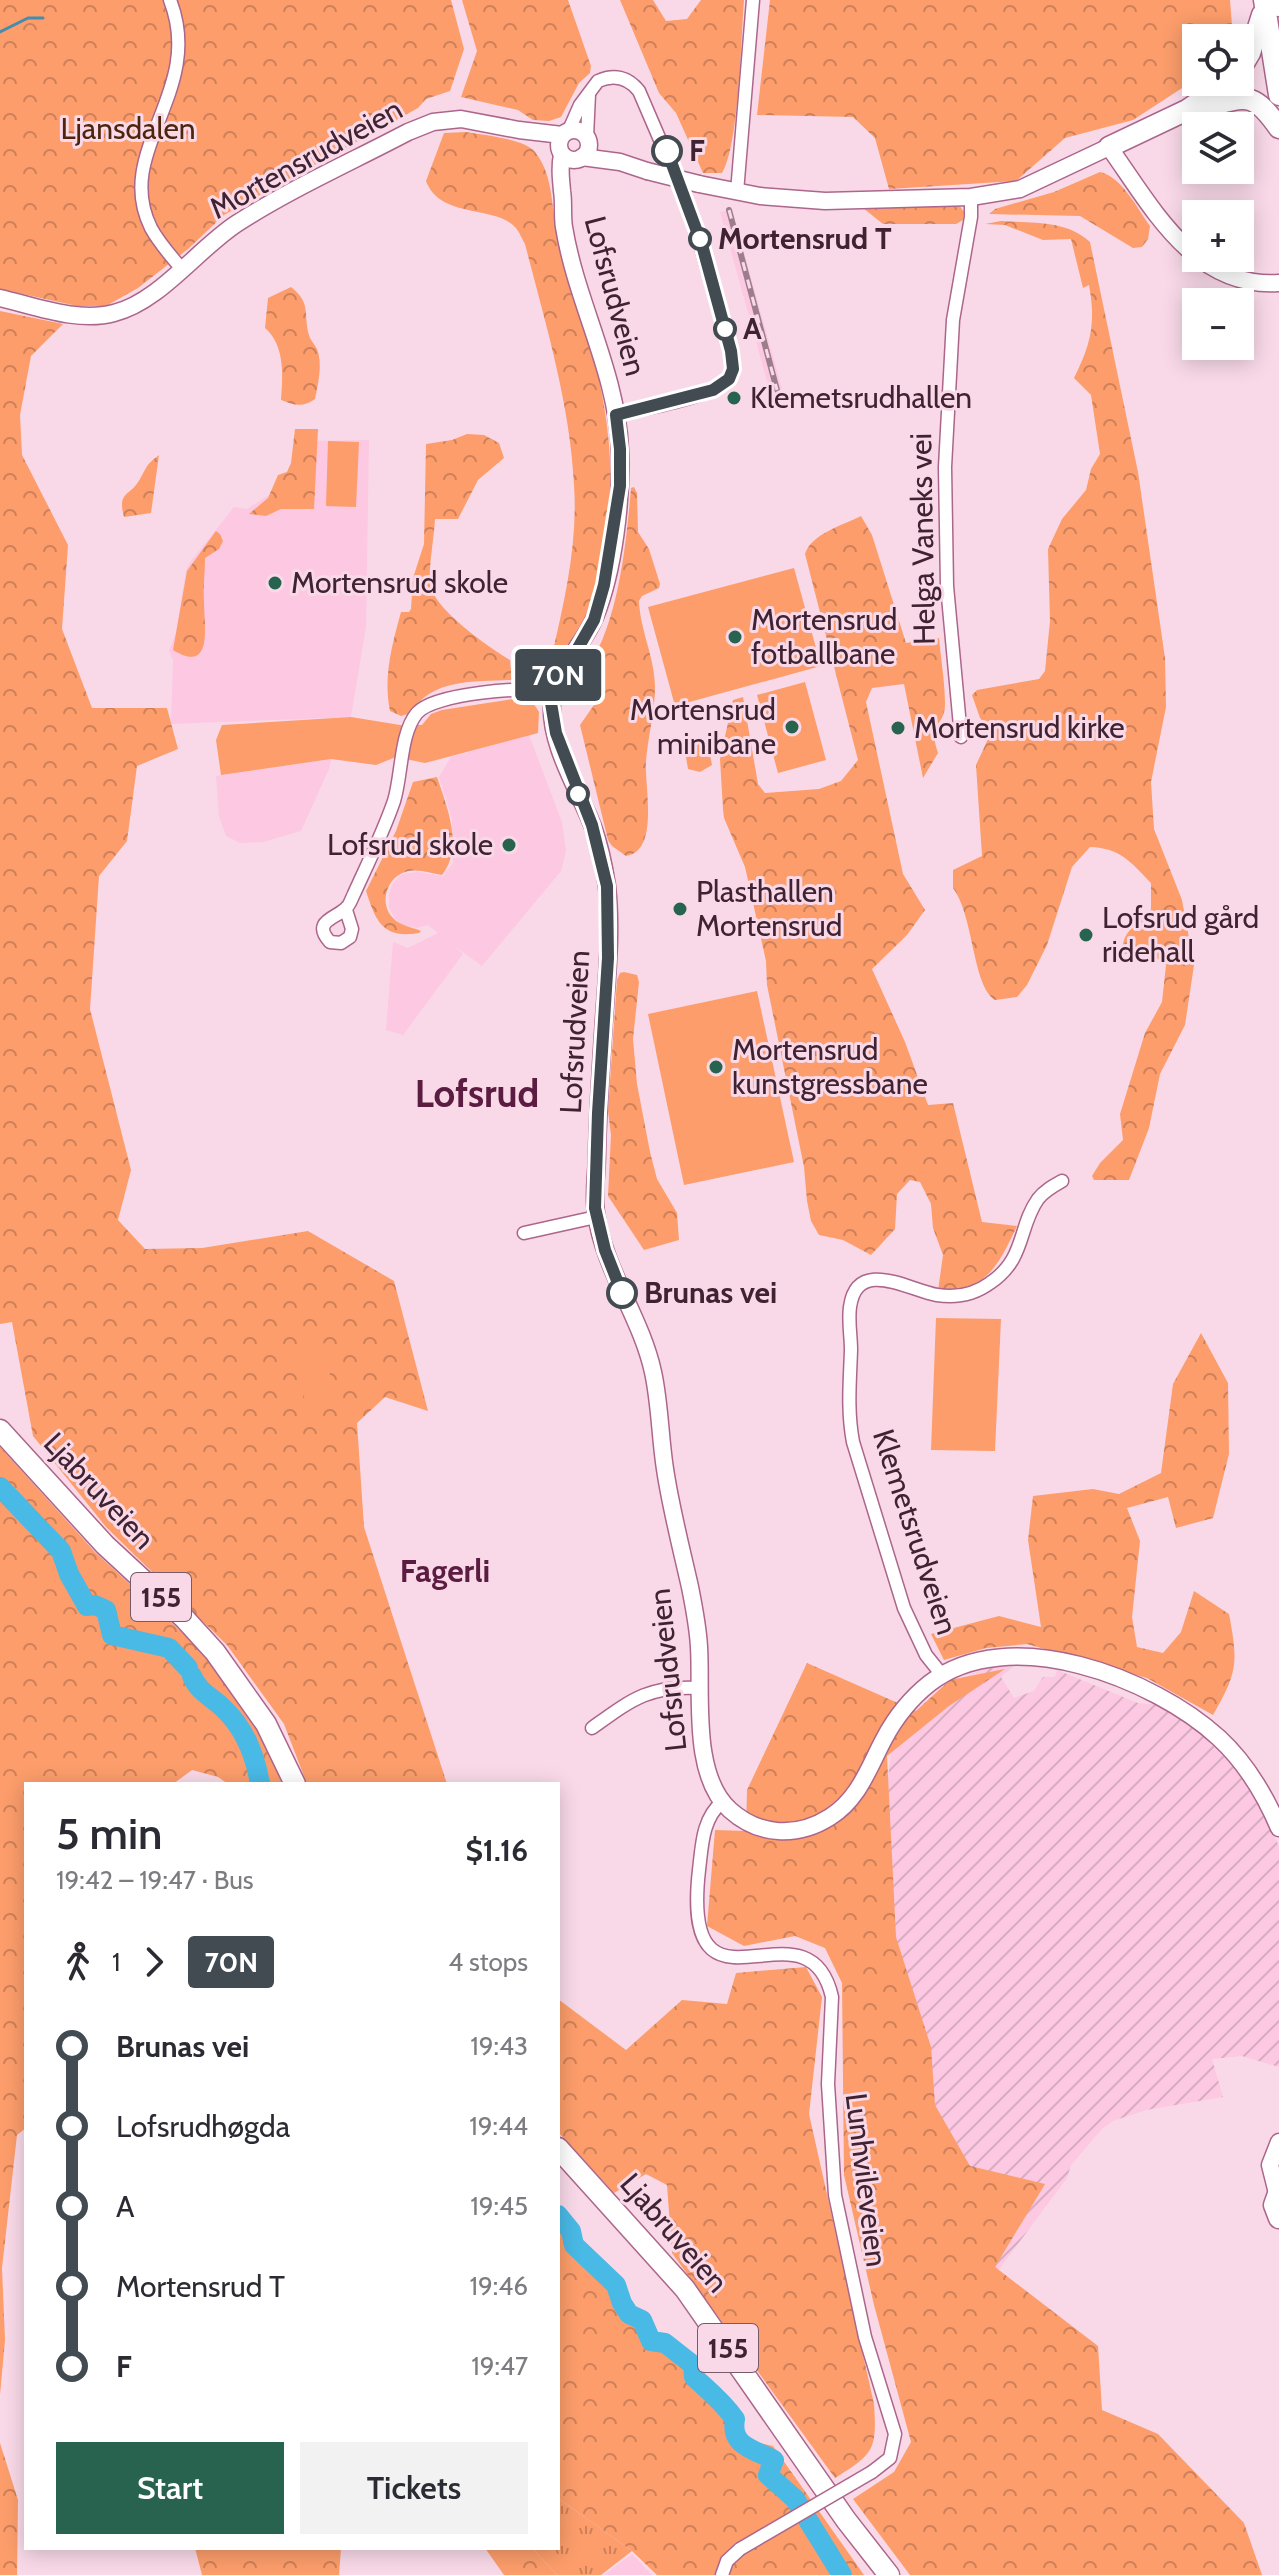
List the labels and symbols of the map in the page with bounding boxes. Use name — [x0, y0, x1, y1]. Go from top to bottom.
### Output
street label: Mortensrudveien — [203, 90, 409, 227]
park label: Ljansdalen — [60, 110, 196, 147]
place label: F — [689, 132, 705, 169]
marker: F — [652, 136, 682, 166]
street label: Lofsrudveien — [576, 212, 655, 380]
place label: Mortensrud T — [718, 220, 892, 257]
marker: Mortensrud T — [689, 228, 711, 250]
place label: A — [743, 310, 762, 347]
marker: A — [714, 318, 736, 340]
place label: Klemetsrudhallen — [750, 379, 972, 416]
marker: Klemetsrudhallen — [725, 389, 743, 407]
street label: Helga Vaneks vei — [902, 433, 943, 645]
place label: Mortensrud skole — [291, 564, 508, 601]
marker: Mortensrud skole — [266, 574, 284, 592]
place label: Mortensrud fotballbane — [751, 601, 897, 672]
marker: Mortensrud fotballbane — [726, 628, 744, 646]
line badge: 70N — [512, 649, 604, 701]
place label: Mortensrud minibane — [630, 691, 776, 762]
place label: Mortensrud kirke — [914, 709, 1125, 746]
marker: Mortensrud minibane — [783, 718, 801, 736]
marker: Mortensrud kirke — [889, 719, 907, 737]
unlabelled marker — [567, 783, 589, 805]
place label: Lofsrud skole — [327, 826, 493, 863]
marker: Lofsrud skole — [500, 836, 518, 854]
place label: Plasthallen Mortensrud — [696, 873, 842, 944]
place label: Lofsrud gård ridehall — [1102, 899, 1259, 970]
marker: Plasthallen Mortensrud — [671, 900, 689, 918]
marker: Lofsrud gård ridehall — [1077, 926, 1095, 944]
street label: Lofsrudveien — [552, 949, 597, 1115]
place label: Mortensrud kunstgressbane — [732, 1031, 928, 1102]
marker: Mortensrud kunstgressbane — [707, 1058, 725, 1076]
district label: Lofsrud — [415, 1070, 539, 1117]
place label: Brunas vei — [644, 1274, 777, 1311]
marker: Brunas vei — [607, 1278, 637, 1308]
street label: Ljabruveien — [36, 1425, 163, 1557]
street label: Klemetsrudveien — [865, 1425, 966, 1639]
district label: Fagerli — [400, 1551, 490, 1590]
road number: 155 — [131, 1573, 191, 1621]
street label: Lofsrudveien — [641, 1587, 694, 1753]
street label: Lunhvileveien — [837, 2091, 896, 2269]
street label: Ljabruveien — [613, 2165, 736, 2300]
road number: 155 — [698, 2324, 758, 2372]

